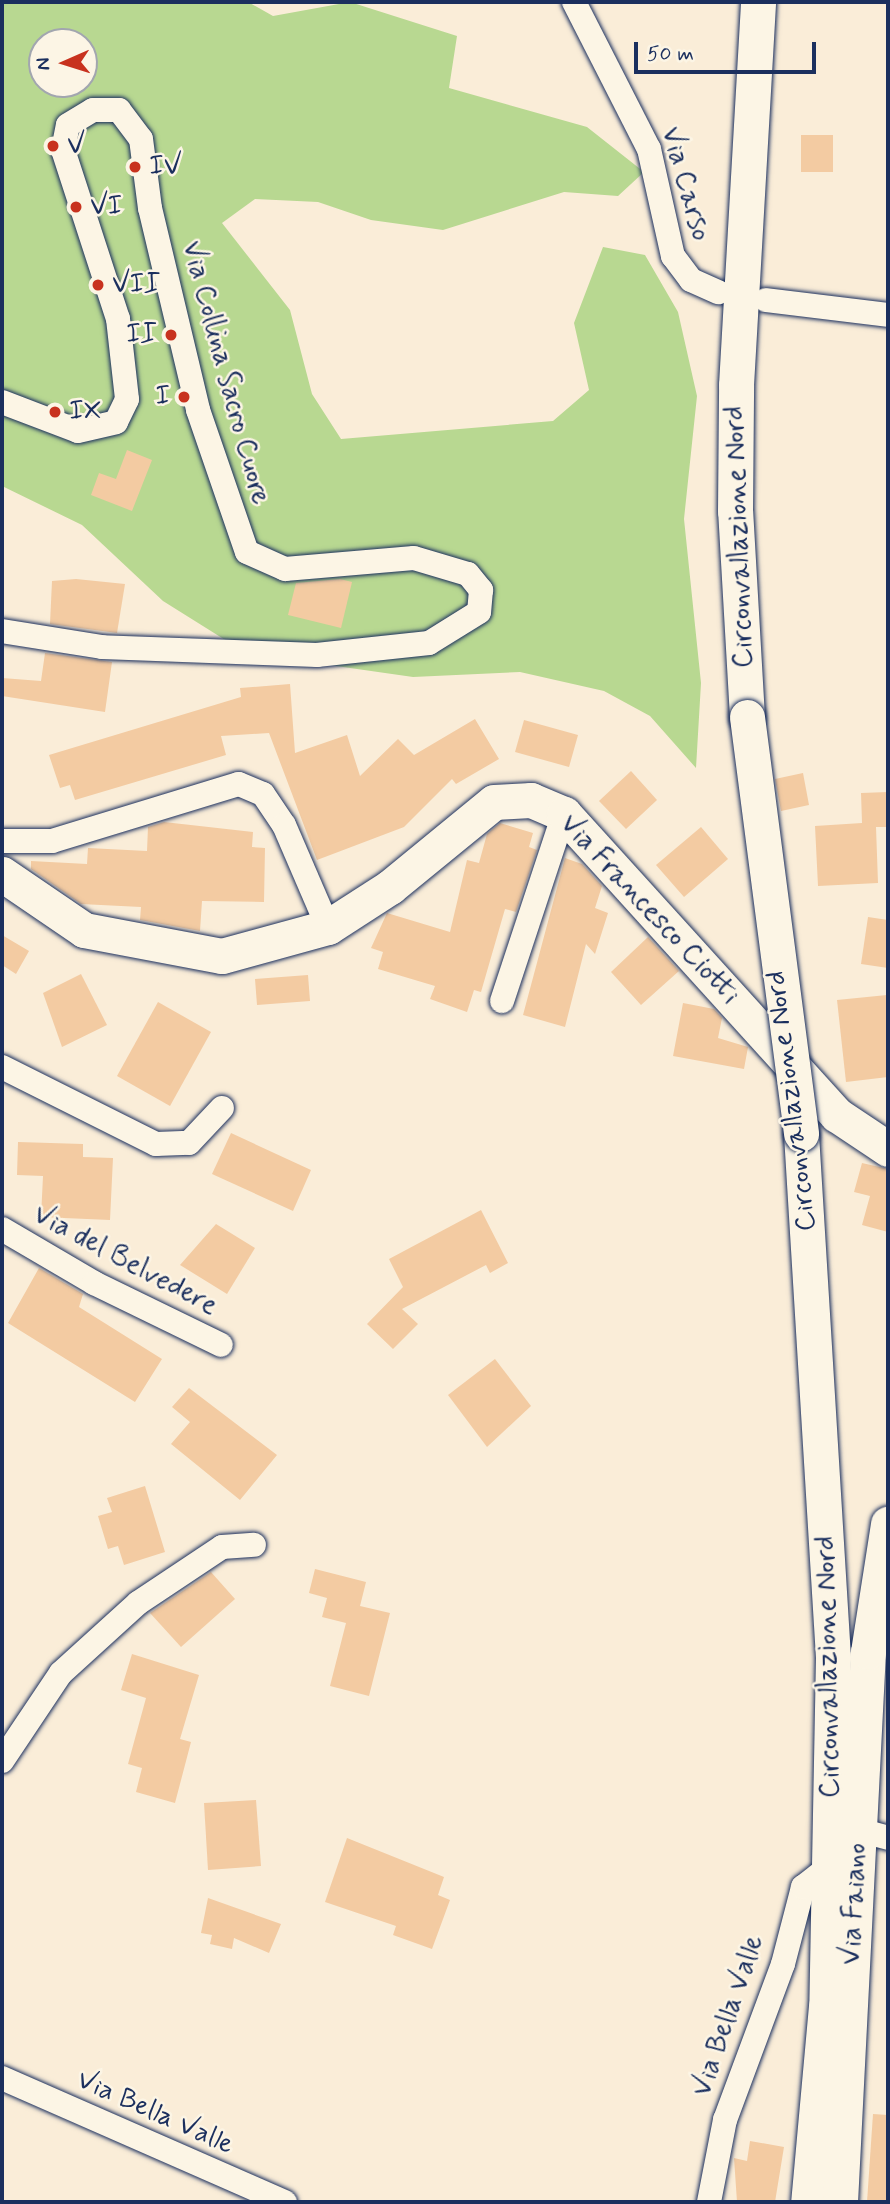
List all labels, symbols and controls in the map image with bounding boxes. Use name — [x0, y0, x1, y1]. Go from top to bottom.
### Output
north arrow — [28, 28, 98, 98]
scale bar — [638, 28, 820, 72]
text: 50 m — [647, 40, 694, 68]
text: N — [31, 57, 56, 71]
street label: Via Carso — [653, 125, 717, 243]
place label: V — [67, 129, 85, 163]
marker: V — [45, 138, 61, 154]
place label: IV — [149, 150, 182, 184]
marker: IV — [127, 159, 143, 175]
place label: VI — [90, 190, 122, 224]
marker: VI — [68, 199, 84, 215]
street label: Via Collina Sacro Cuore — [173, 235, 277, 511]
place label: VII — [112, 268, 161, 302]
marker: VII — [90, 277, 106, 293]
place label: II — [126, 318, 157, 352]
marker: II — [163, 327, 179, 343]
place label: I — [155, 380, 170, 414]
marker: I — [176, 389, 192, 405]
place label: IX — [69, 395, 101, 429]
marker: IX — [47, 404, 63, 420]
street label: Circonvallazione Nord — [719, 405, 761, 669]
street label: Via Francesco Ciotti — [553, 809, 745, 1011]
street label: Circonvallazione Nord — [759, 969, 825, 1233]
street label: Via del Belvedere — [29, 1199, 221, 1323]
street label: Circonvallazione Nord — [810, 1535, 848, 1799]
street label: Via Faiano — [835, 1842, 875, 1966]
street label: Via Bella Valle — [686, 1931, 772, 2101]
street label: Via Bella Valle — [71, 2063, 239, 2163]

